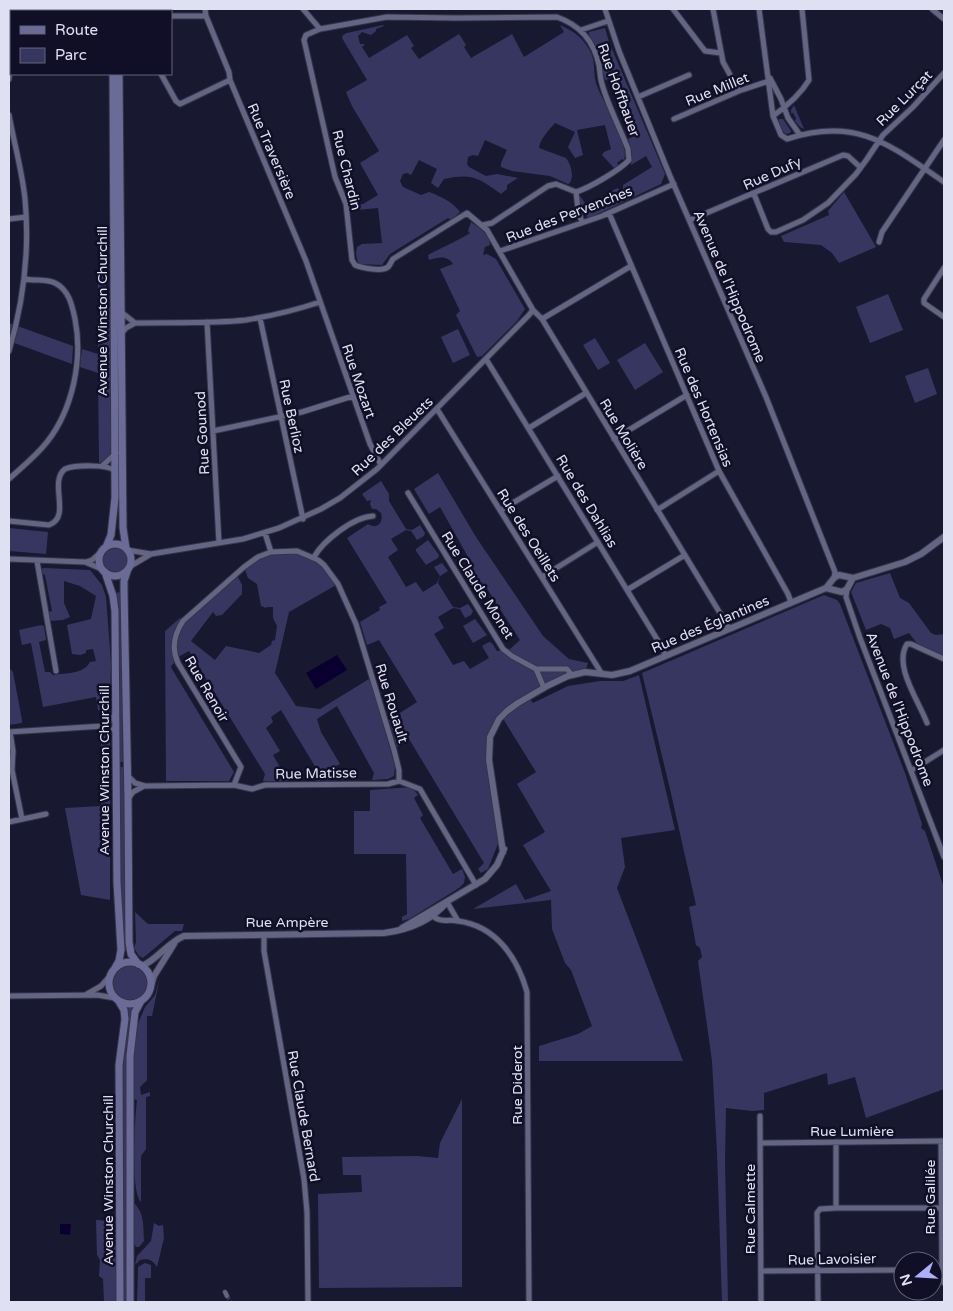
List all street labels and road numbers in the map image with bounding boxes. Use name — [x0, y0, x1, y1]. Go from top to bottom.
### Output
street label: Rue Hoffbauer — [594, 41, 644, 140]
street label: Rue Lurçat — [873, 66, 936, 130]
street label: Rue Millet — [683, 69, 752, 110]
street label: Rue Traversière — [244, 101, 299, 202]
street label: Rue Chardin — [328, 128, 365, 212]
street label: Rue Dufy — [740, 153, 804, 194]
street label: Rue des Pervenches — [504, 182, 635, 246]
street label: Avenue de l'Hippodrome — [690, 207, 769, 365]
street label: Avenue Winston Churchill — [94, 226, 111, 396]
street label: Rue Mozart — [338, 342, 379, 421]
street label: Rue des Hortensias — [671, 345, 736, 470]
street label: Rue Berlioz — [275, 377, 308, 455]
street label: Rue Gounod — [192, 391, 213, 475]
street label: Rue des Bleuets — [348, 393, 437, 480]
street label: Rue Molière — [596, 396, 651, 473]
street label: Rue des Dahlias — [552, 452, 621, 551]
street label: Rue des Oeillets — [493, 486, 564, 585]
street label: Rue Claude Monet — [438, 528, 518, 643]
street label: Rue des Églantines — [649, 592, 772, 657]
street label: Avenue de l'Hippodrome — [862, 630, 937, 789]
street label: Rue Renoir — [181, 653, 233, 726]
street label: Rue Rouault — [371, 661, 412, 746]
street label: Avenue Winston Churchill — [96, 685, 113, 855]
street label: Rue Matisse — [275, 764, 357, 783]
street label: Rue Ampère — [245, 914, 329, 931]
street label: Rue Diderot — [509, 1045, 526, 1125]
street label: Rue Claude Bernard — [284, 1049, 323, 1183]
street label: Avenue Winston Churchill — [100, 1095, 117, 1265]
street label: Rue Lumière — [810, 1123, 894, 1140]
street label: Rue Galilée — [922, 1160, 939, 1234]
street label: Rue Calmette — [742, 1164, 759, 1254]
street label: Rue Lavoisier — [788, 1250, 877, 1269]

